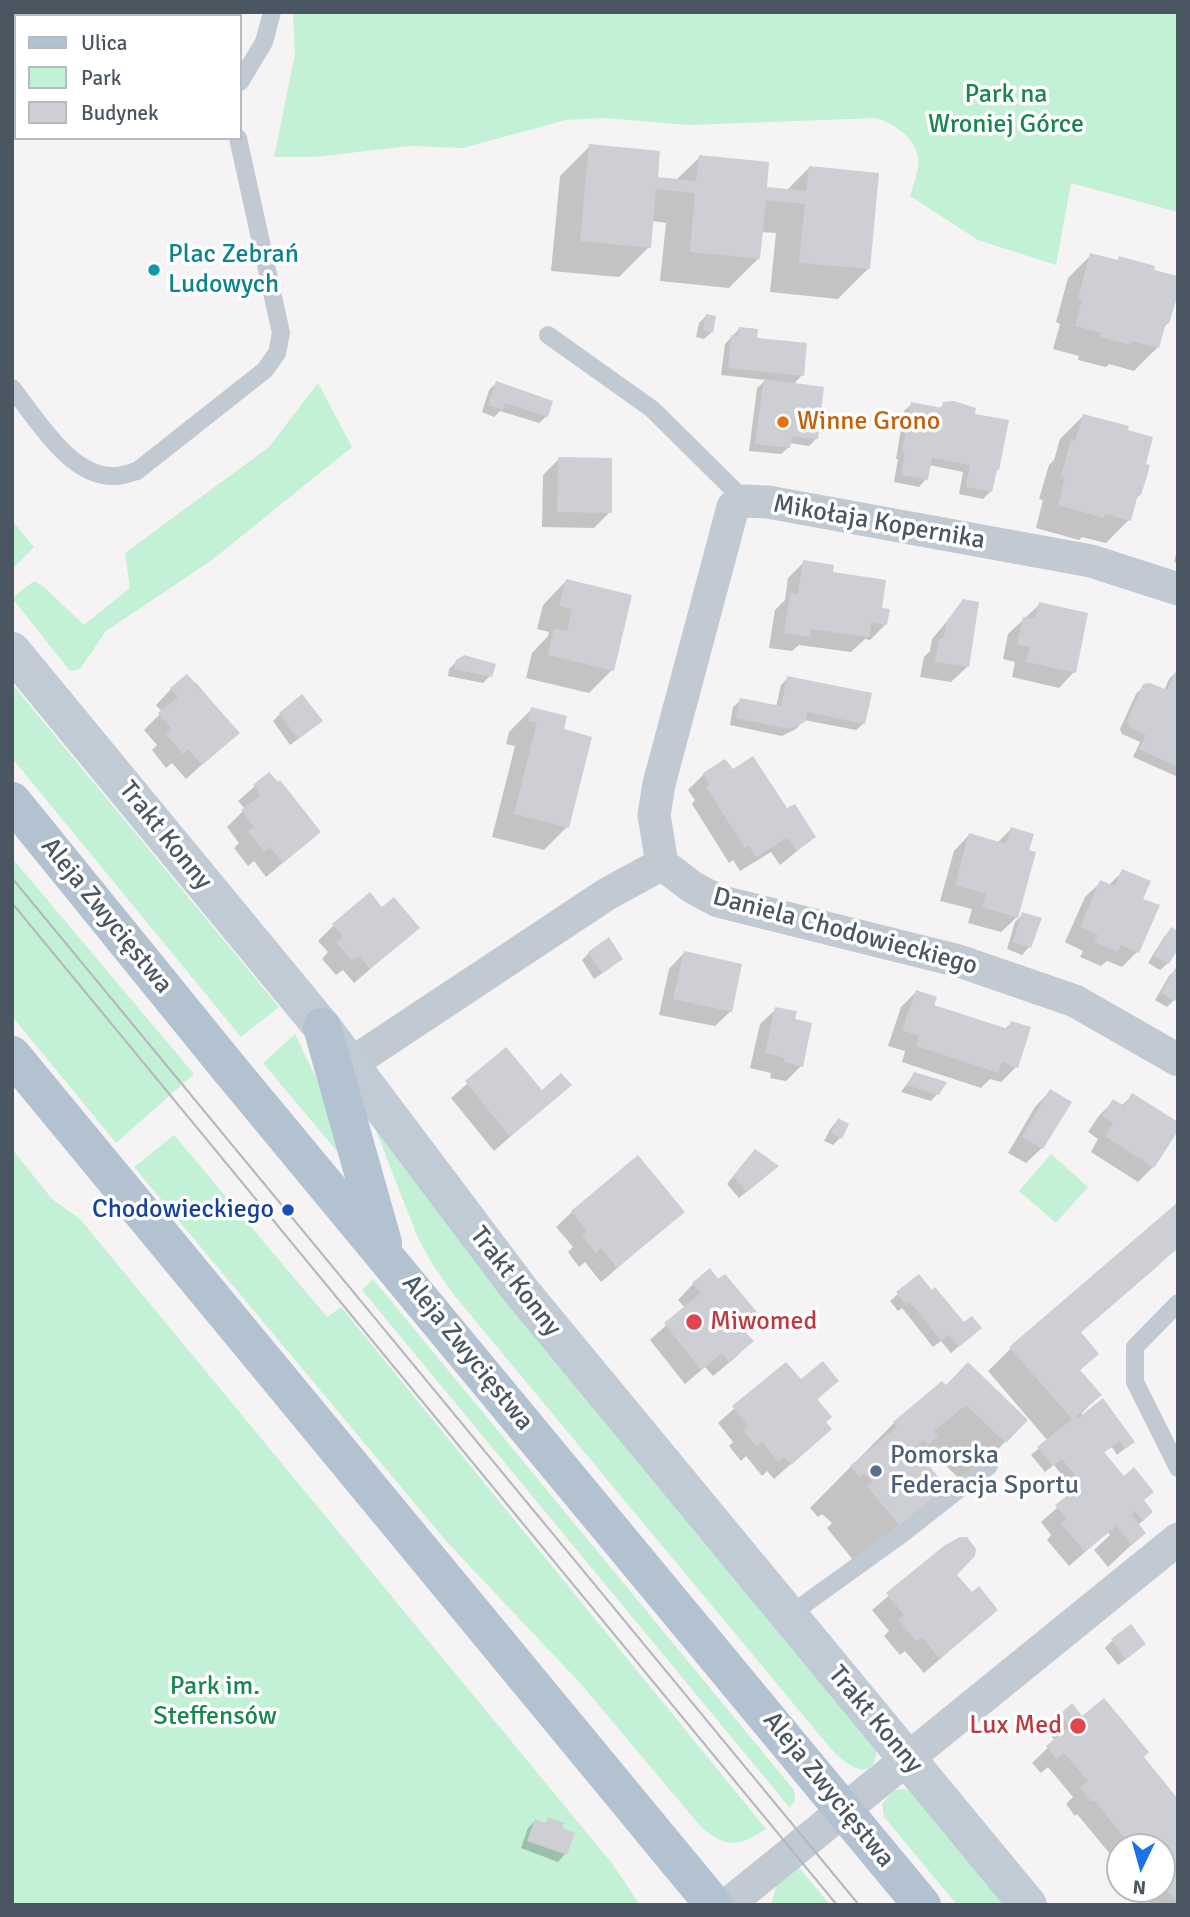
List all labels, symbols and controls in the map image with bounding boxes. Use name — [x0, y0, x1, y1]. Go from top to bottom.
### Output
legend — [14, 14, 242, 140]
text: Ulica — [81, 30, 127, 56]
text: Park — [81, 65, 121, 91]
park label: Park na Wroniej Górce — [928, 79, 1084, 140]
text: Budynek — [81, 100, 159, 126]
place label: Plac Zebrań Ludowych — [168, 239, 299, 300]
marker: Plac Zebrań Ludowych — [146, 262, 162, 278]
place label: Winne Grono — [797, 406, 940, 438]
marker: Winne Grono — [775, 414, 791, 430]
street label: Mikołaja Kopernika — [771, 489, 987, 557]
street label: Trakt Konny — [112, 775, 218, 897]
street label: Aleja Zwycięstwa — [34, 832, 178, 1000]
street label: Daniela Chodowieckiego — [709, 882, 981, 982]
place label: Chodowieckiego — [92, 1194, 274, 1226]
marker: Chodowieckiego — [280, 1202, 296, 1218]
street label: Trakt Konny — [462, 1221, 568, 1343]
street label: Aleja Zwycięstwa — [395, 1269, 539, 1437]
place label: Miwomed — [710, 1306, 817, 1338]
marker: Miwomed — [684, 1312, 704, 1332]
place label: Pomorska Federacja Sportu — [890, 1440, 1079, 1502]
marker: Pomorska Federacja Sportu — [868, 1463, 884, 1479]
street label: Trakt Konny — [821, 1660, 929, 1780]
park label: Park im. Steffensów — [153, 1671, 277, 1732]
street label: Aleja Zwycięstwa — [756, 1706, 900, 1874]
place label: Lux Med — [969, 1710, 1062, 1742]
marker: Lux Med — [1068, 1716, 1088, 1736]
north arrow — [1106, 1833, 1176, 1903]
text: N — [1132, 1874, 1147, 1899]

